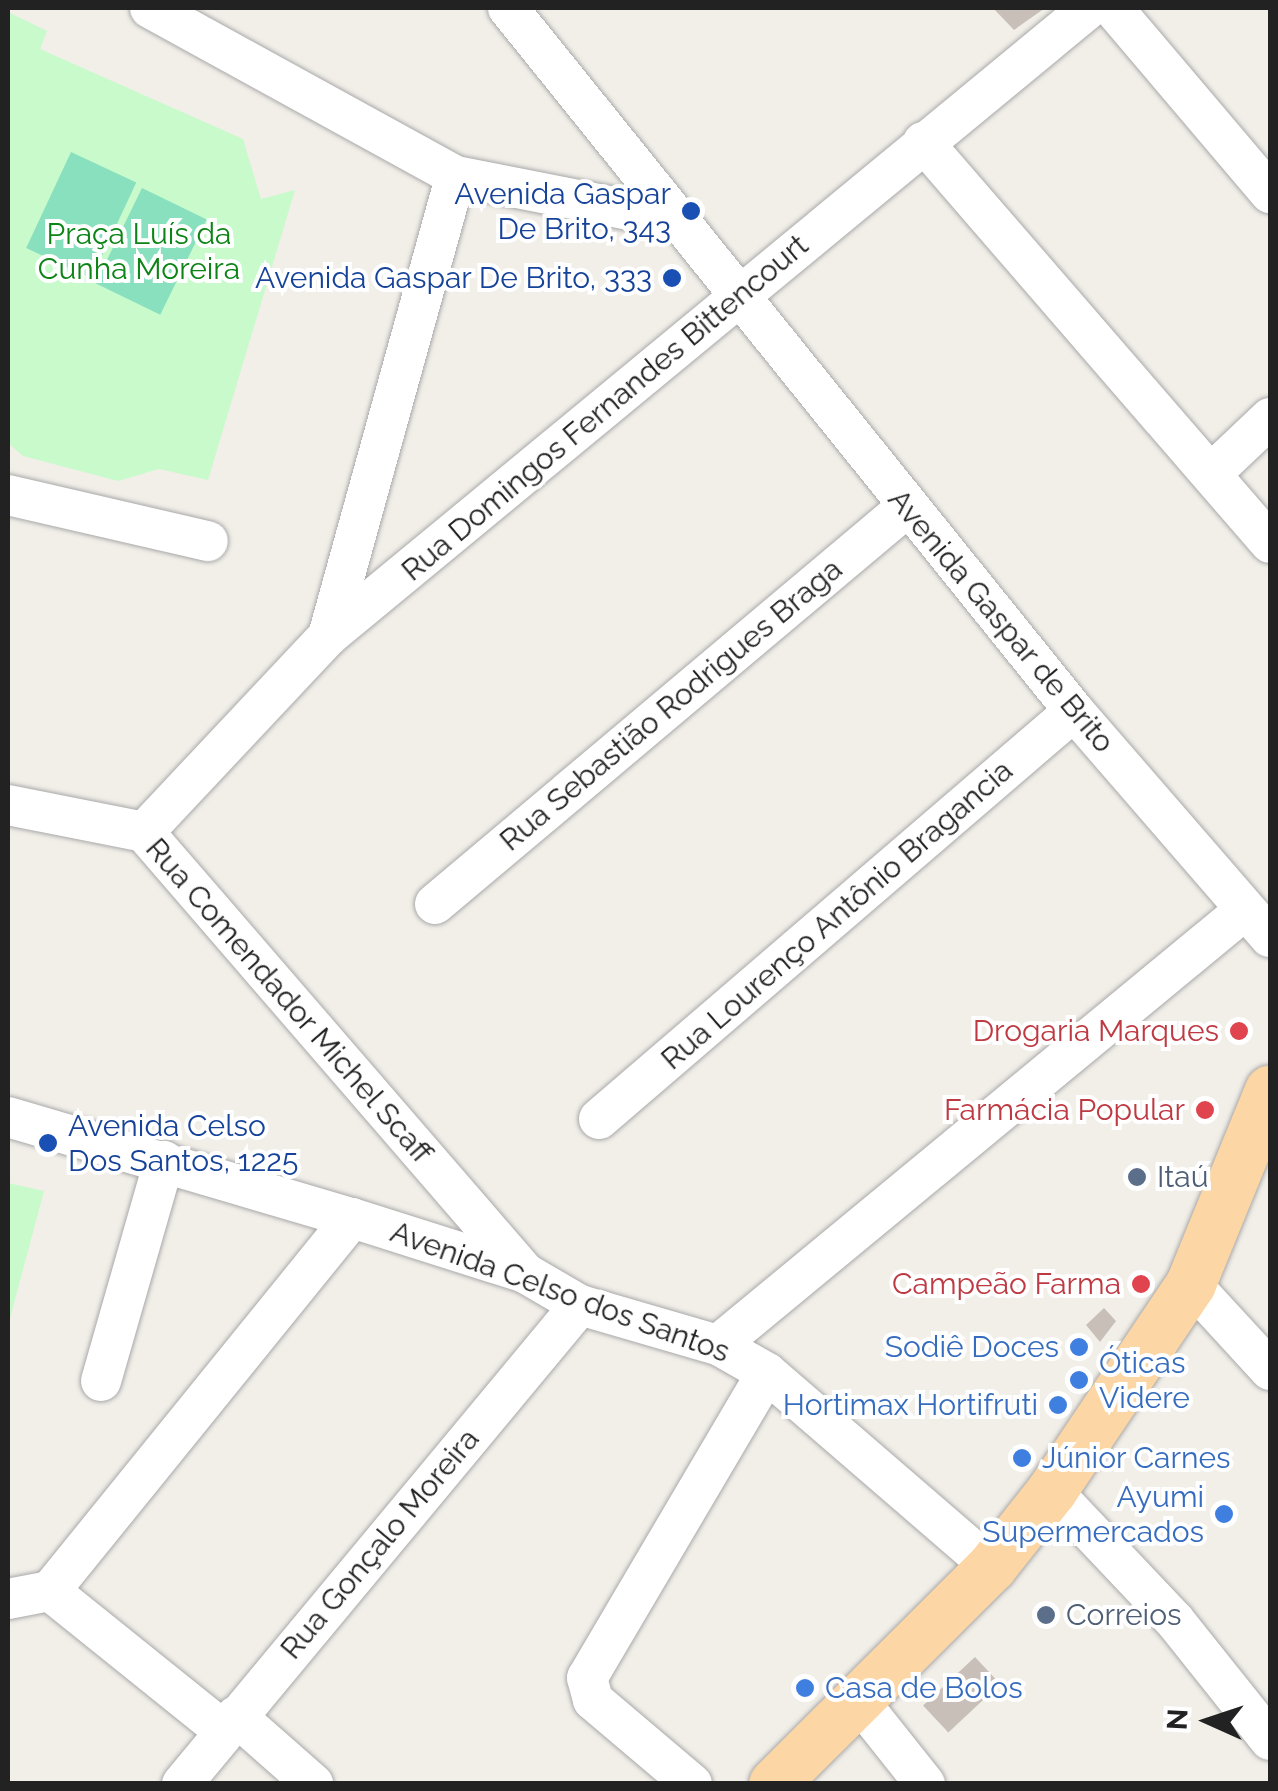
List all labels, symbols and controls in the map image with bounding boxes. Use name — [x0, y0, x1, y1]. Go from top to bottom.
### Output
place label: Avenida Gaspar De Brito, 343 — [454, 176, 671, 246]
marker: Avenida Gaspar De Brito, 343 — [680, 200, 702, 222]
park label: Praça Luís da Cunha Moreira — [38, 216, 240, 286]
street label: Rua Domingos Fernandes Bittencourt — [395, 227, 815, 589]
place label: Avenida Gaspar De Brito, 333 — [254, 260, 652, 296]
marker: Avenida Gaspar De Brito, 333 — [661, 267, 683, 289]
street label: Avenida Gaspar de Brito — [880, 482, 1122, 760]
street label: Rua Sebastião Rodrigues Braga — [493, 551, 849, 859]
street label: Rua Lourenço Antônio Bragancia — [654, 752, 1020, 1078]
street label: Rua Comendador Michel Scaff — [137, 830, 441, 1172]
place label: Drogaria Marques — [973, 1013, 1219, 1049]
marker: Drogaria Marques — [1228, 1020, 1250, 1042]
place label: Farmácia Popular — [944, 1092, 1185, 1128]
marker: Farmácia Popular — [1194, 1099, 1216, 1121]
place label: Avenida Celso Dos Santos, 1225 — [68, 1108, 298, 1178]
marker: Avenida Celso Dos Santos, 1225 — [37, 1132, 59, 1154]
place label: Itaú — [1157, 1159, 1209, 1195]
marker: Itaú — [1126, 1166, 1148, 1188]
street label: Avenida Celso dos Santos — [386, 1214, 734, 1370]
place label: Campeão Farma — [892, 1266, 1121, 1302]
marker: Campeão Farma — [1130, 1273, 1152, 1295]
place label: Sodiê Doces — [885, 1329, 1059, 1365]
marker: Sodiê Doces — [1068, 1336, 1090, 1358]
place label: Óticas Videre — [1099, 1345, 1190, 1416]
marker: Óticas Videre — [1068, 1369, 1090, 1391]
place label: Hortimax Hortifruti — [783, 1387, 1038, 1423]
marker: Hortimax Hortifruti — [1047, 1394, 1069, 1416]
street label: Rua Gonçalo Moreira — [273, 1422, 487, 1666]
place label: Júnior Carnes — [1042, 1440, 1231, 1476]
marker: Júnior Carnes — [1011, 1447, 1033, 1469]
place label: Ayumi Supermercados — [982, 1479, 1204, 1550]
marker: Ayumi Supermercados — [1213, 1503, 1235, 1525]
place label: Correios — [1066, 1597, 1181, 1633]
marker: Correios — [1035, 1604, 1057, 1626]
place label: Casa de Bolos — [825, 1670, 1023, 1706]
north arrow — [1158, 1671, 1258, 1771]
marker: Casa de Bolos — [794, 1677, 816, 1699]
text: N — [1161, 1708, 1195, 1731]

